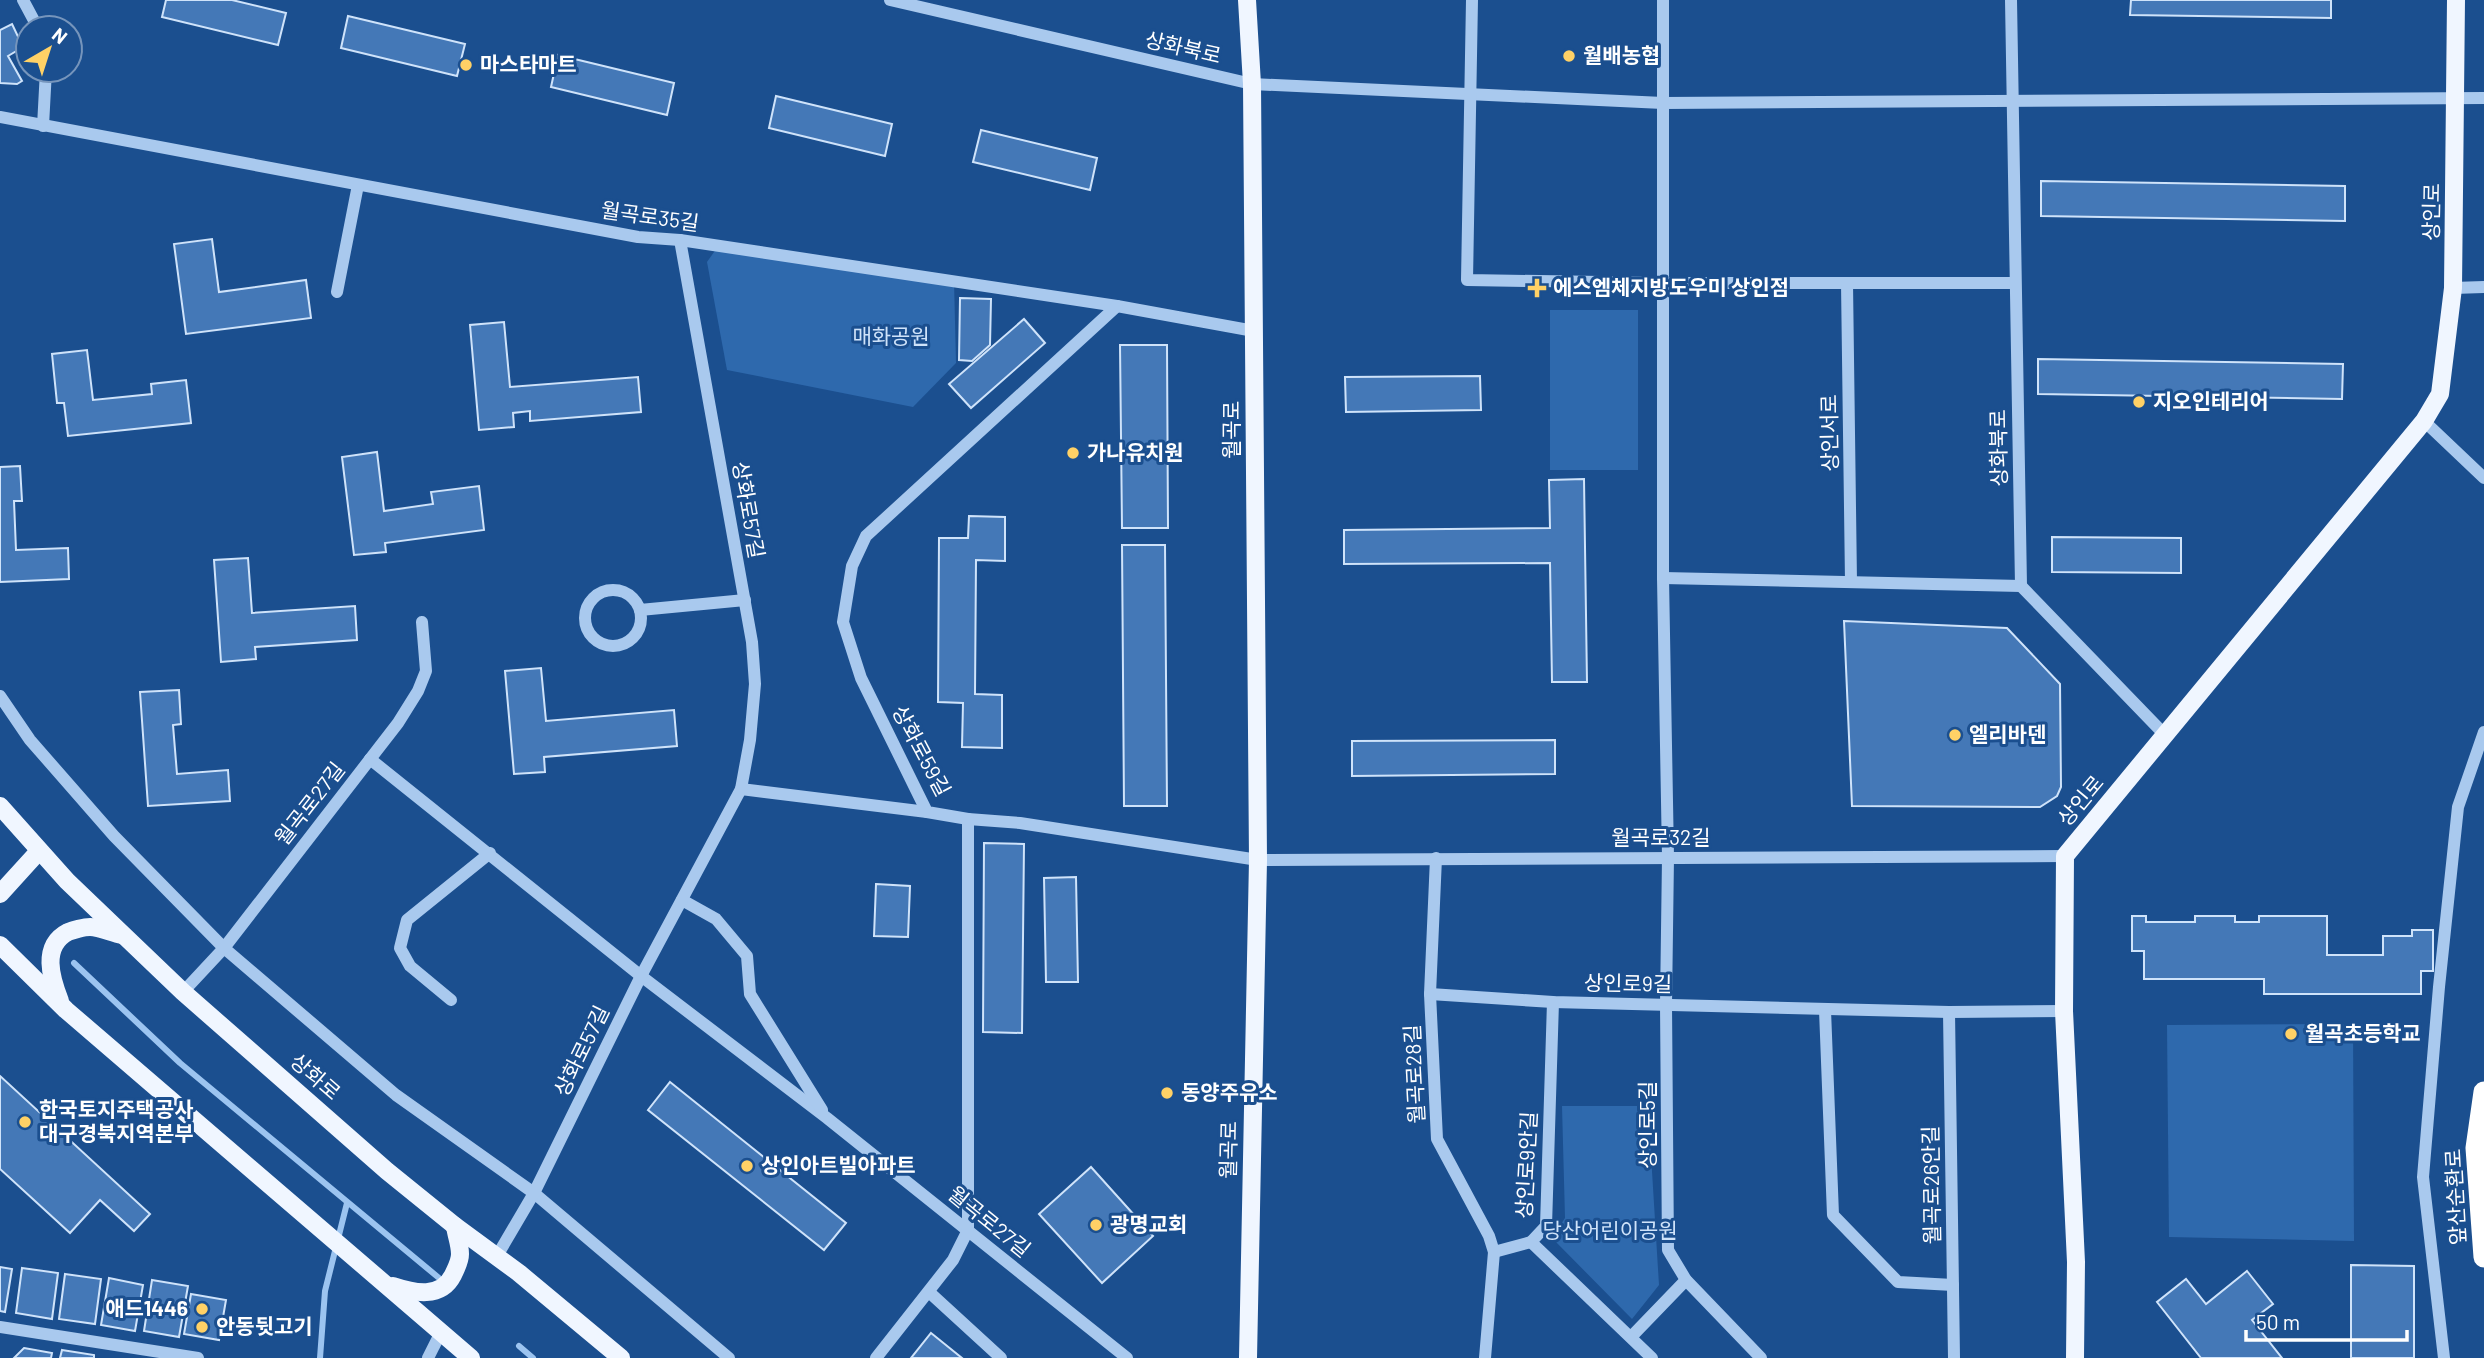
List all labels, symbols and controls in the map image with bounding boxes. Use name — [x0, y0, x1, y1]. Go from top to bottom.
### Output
north arrow — [14, 14, 84, 84]
text: N — [48, 22, 72, 48]
street label: 상화북로 — [1143, 26, 1224, 67]
place label: 월배농협 — [1583, 42, 1660, 67]
marker: 월배농협 — [1561, 48, 1577, 64]
place label: 마스타마트 — [480, 51, 577, 76]
marker: 마스타마트 — [458, 57, 474, 73]
street label: 상인로 — [2417, 183, 2444, 241]
street label: 월곡로35길 — [600, 196, 701, 235]
place label: 에스엠체지방도우미 상인점 — [1553, 274, 1789, 299]
marker: 에스엠체지방도우미 상인점 — [1527, 278, 1547, 298]
park label: 매화공원 — [852, 323, 930, 348]
place label: 지오인테리어 — [2153, 388, 2269, 413]
street label: 상인서로 — [1815, 394, 1842, 472]
marker: 지오인테리어 — [2131, 394, 2147, 410]
street label: 월곡로 — [1218, 401, 1243, 459]
street label: 상화북로 — [1984, 409, 2011, 487]
place label: 가나유치원 — [1087, 439, 1184, 464]
marker: 가나유치원 — [1065, 445, 1081, 461]
street label: 상화로57길 — [729, 459, 770, 560]
street label: 상화로59길 — [888, 701, 957, 800]
place label: 엘리바덴 — [1969, 721, 2046, 746]
marker: 엘리바덴 — [1947, 727, 1963, 743]
street label: 월곡로27길 — [269, 757, 349, 850]
street label: 상인로 — [2052, 770, 2108, 830]
street label: 월곡로32길 — [1611, 824, 1711, 849]
street label: 상인로9길 — [1584, 969, 1672, 996]
street label: 상화로57길 — [548, 1001, 613, 1100]
place label: 월곡초등학교 — [2305, 1020, 2421, 1045]
street label: 월곡로28길 — [1398, 1024, 1429, 1124]
marker: 월곡초등학교 — [2283, 1026, 2299, 1042]
street label: 상화로 — [286, 1047, 346, 1104]
place label: 동양주유소 — [1181, 1079, 1278, 1104]
street label: 상인로5길 — [1634, 1081, 1659, 1169]
marker: 동양주유소 — [1159, 1085, 1175, 1101]
place label: 한국토지주택공사 대구경북지역본부 — [39, 1096, 194, 1145]
street label: 상인로9안길 — [1510, 1111, 1541, 1219]
marker: 한국토지주택공사 대구경북지역본부 — [17, 1114, 33, 1130]
street label: 월곡로 — [1214, 1121, 1241, 1179]
street label: 월곡로26안길 — [1917, 1125, 1944, 1245]
street label: 앞산순환로 — [2439, 1148, 2470, 1246]
place label: 상인아트빌아파트 — [761, 1152, 916, 1177]
marker: 상인아트빌아파트 — [739, 1158, 755, 1174]
street label: 월곡로27길 — [944, 1180, 1036, 1262]
place label: 광명교회 — [1110, 1211, 1187, 1236]
marker: 광명교회 — [1088, 1217, 1104, 1233]
park label: 당산어린이공원 — [1542, 1217, 1678, 1242]
place label: 애드1446 — [105, 1295, 188, 1320]
scale bar — [2246, 1298, 2407, 1342]
marker: 애드1446 — [194, 1301, 210, 1317]
text: 50 m — [2256, 1309, 2300, 1334]
place label: 안동뒷고기 — [216, 1313, 313, 1338]
marker: 안동뒷고기 — [194, 1319, 210, 1335]

